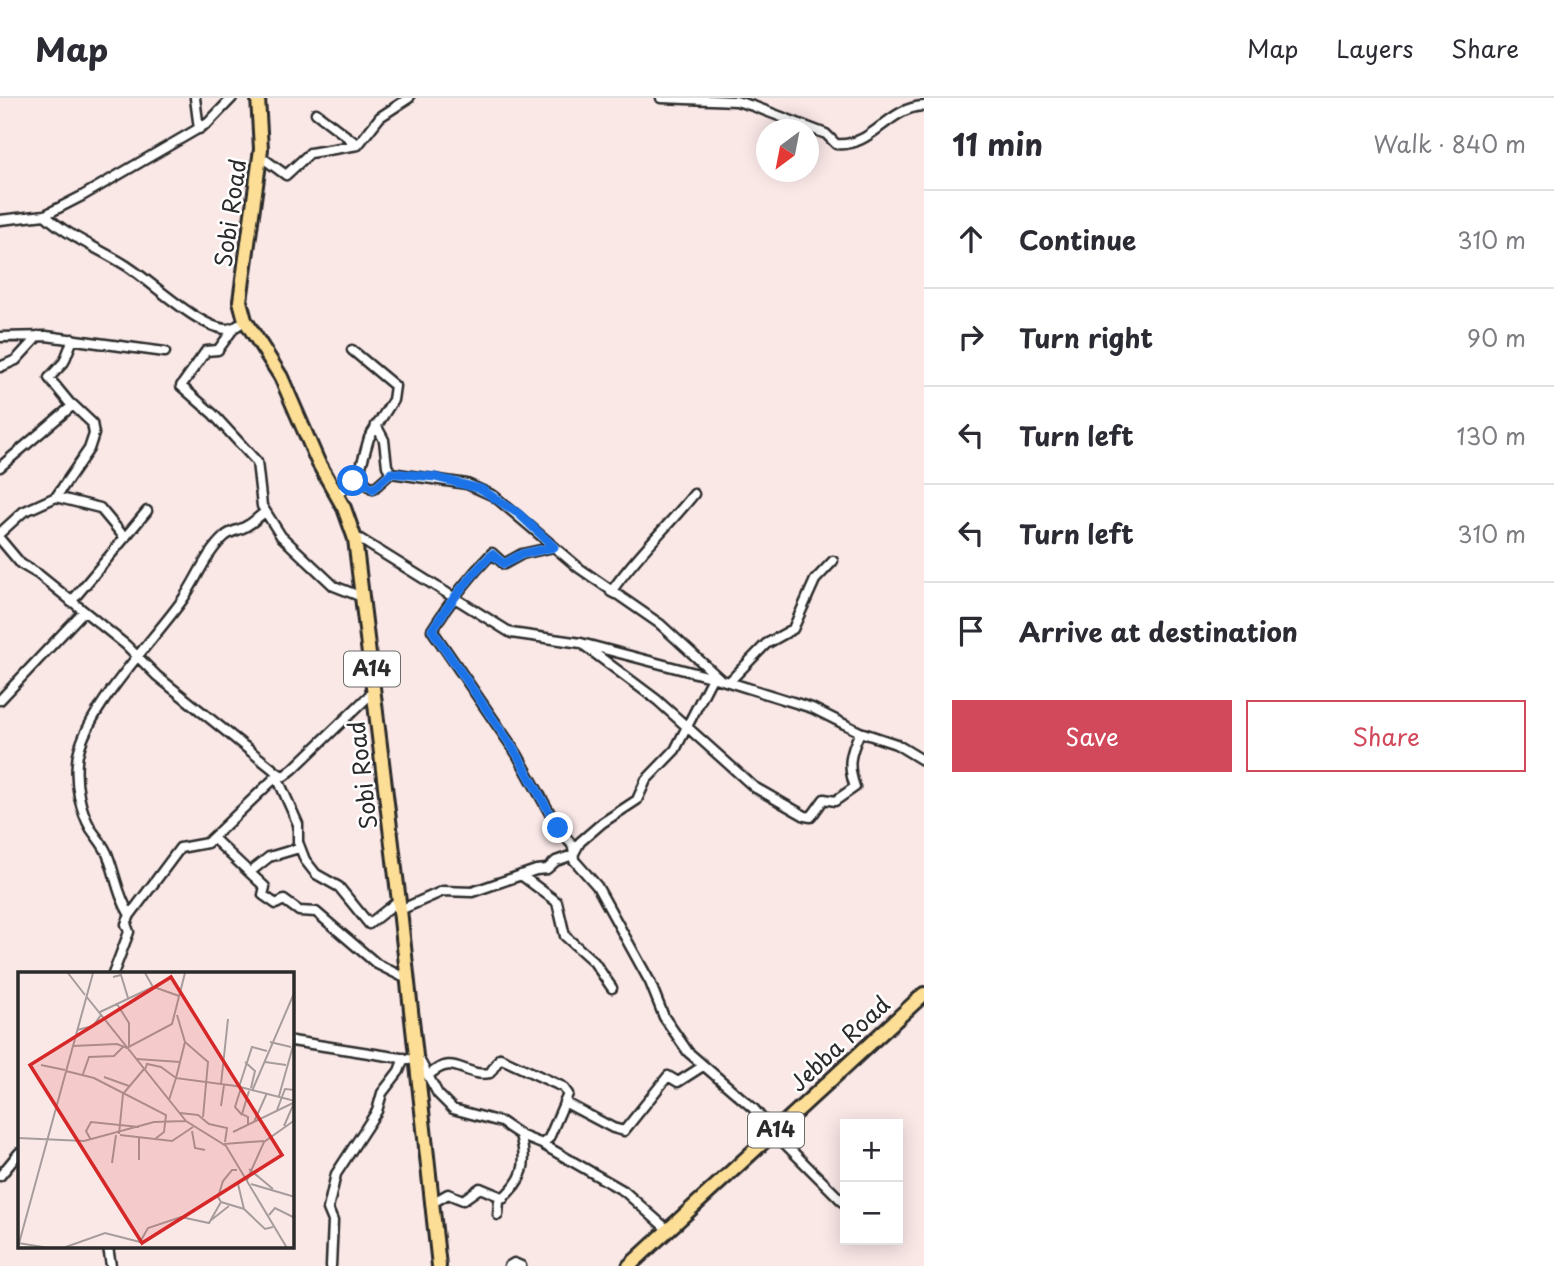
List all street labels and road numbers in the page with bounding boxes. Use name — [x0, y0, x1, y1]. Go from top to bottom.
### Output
street label: Sobi Road — [205, 157, 254, 269]
road number: A14 — [344, 652, 400, 686]
street label: Sobi Road — [338, 719, 386, 831]
street label: Jebba Road — [781, 987, 897, 1099]
road number: A14 — [748, 1112, 804, 1148]

